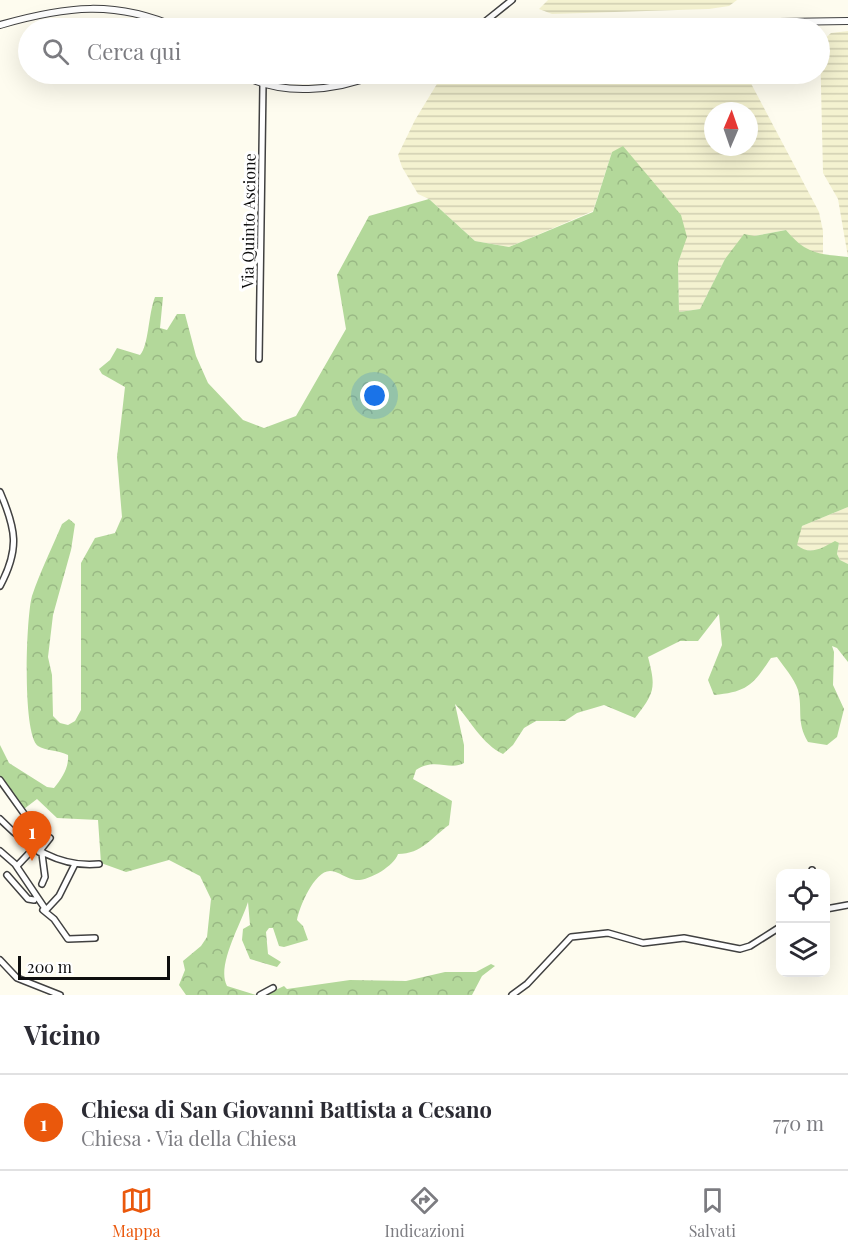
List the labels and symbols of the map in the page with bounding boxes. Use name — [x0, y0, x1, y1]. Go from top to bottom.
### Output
north arrow — [704, 102, 758, 156]
street label: Via Quinto Ascione — [236, 153, 260, 290]
your location — [360, 381, 389, 410]
pin: 1 — [12, 812, 51, 861]
scale bar — [18, 953, 170, 980]

